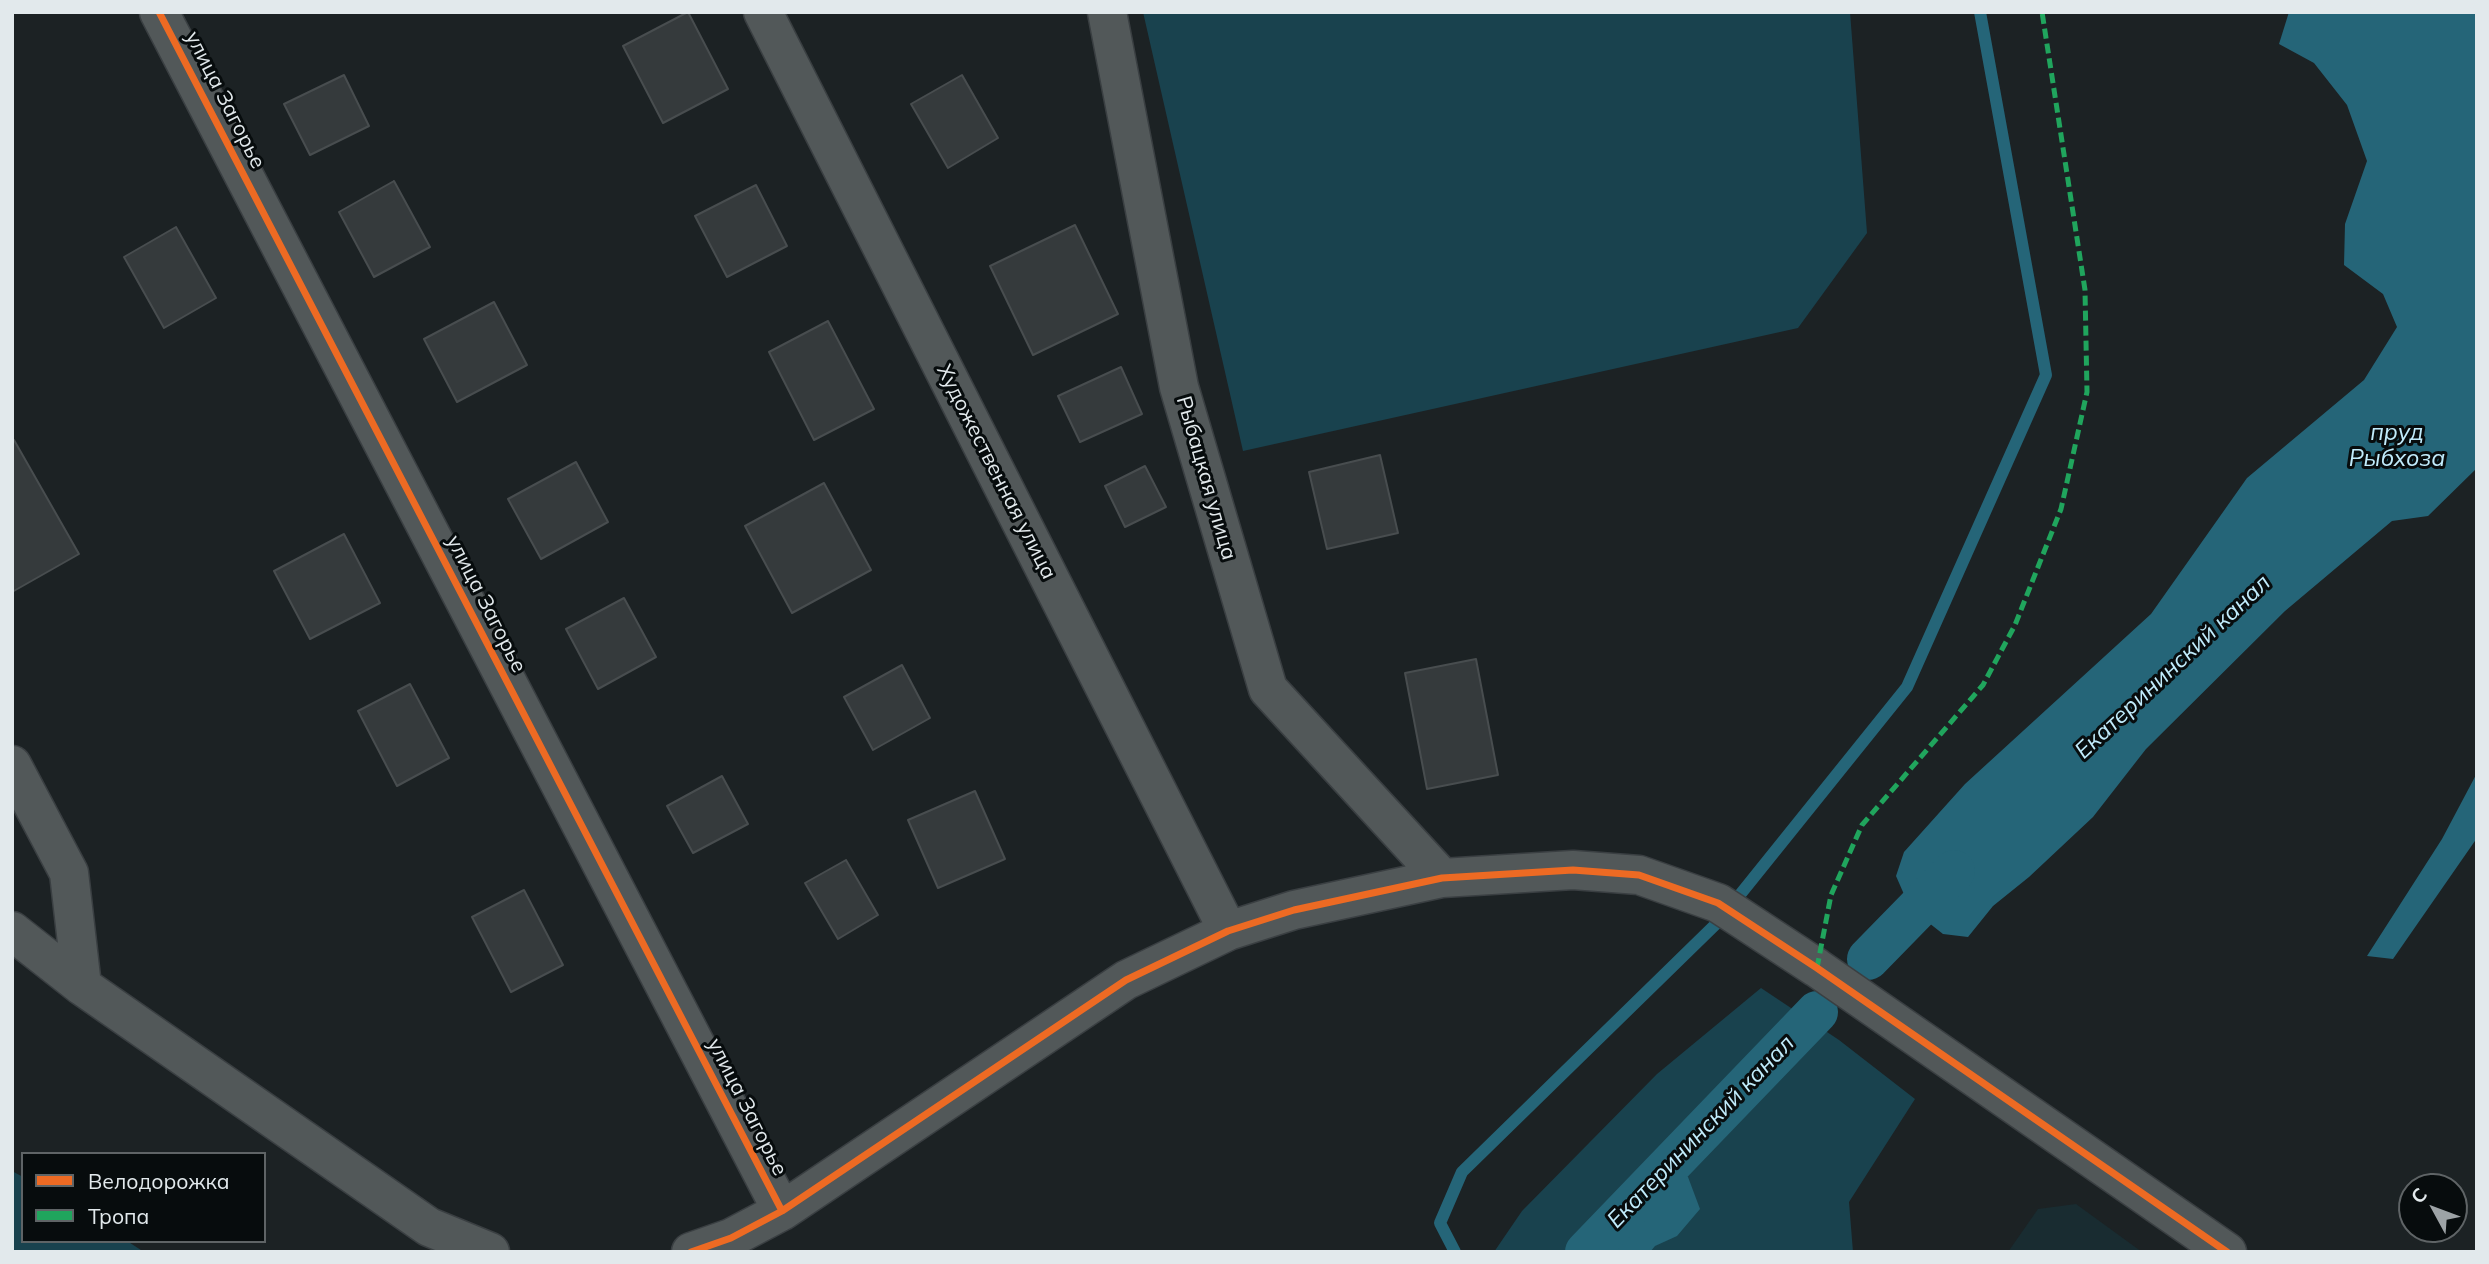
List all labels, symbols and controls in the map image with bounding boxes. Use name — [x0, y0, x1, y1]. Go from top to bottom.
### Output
street label: улица Загорье — [180, 27, 270, 173]
street label: Художественная улица — [931, 360, 1061, 584]
street label: Рыбацкая улица — [1171, 393, 1241, 563]
water label: пруд Рыбхоза — [2349, 419, 2445, 473]
street label: улица Загорье — [441, 531, 531, 677]
water label: Екатерининский канал — [2070, 569, 2276, 765]
water label: Екатерининский канал — [1602, 1030, 1800, 1234]
street label: улица Загорье — [702, 1034, 792, 1180]
legend — [21, 1152, 266, 1243]
text: Велодорожка — [88, 1168, 230, 1194]
north arrow — [2398, 1173, 2468, 1243]
text: С — [2405, 1183, 2432, 1208]
text: Тропа — [88, 1203, 149, 1229]

